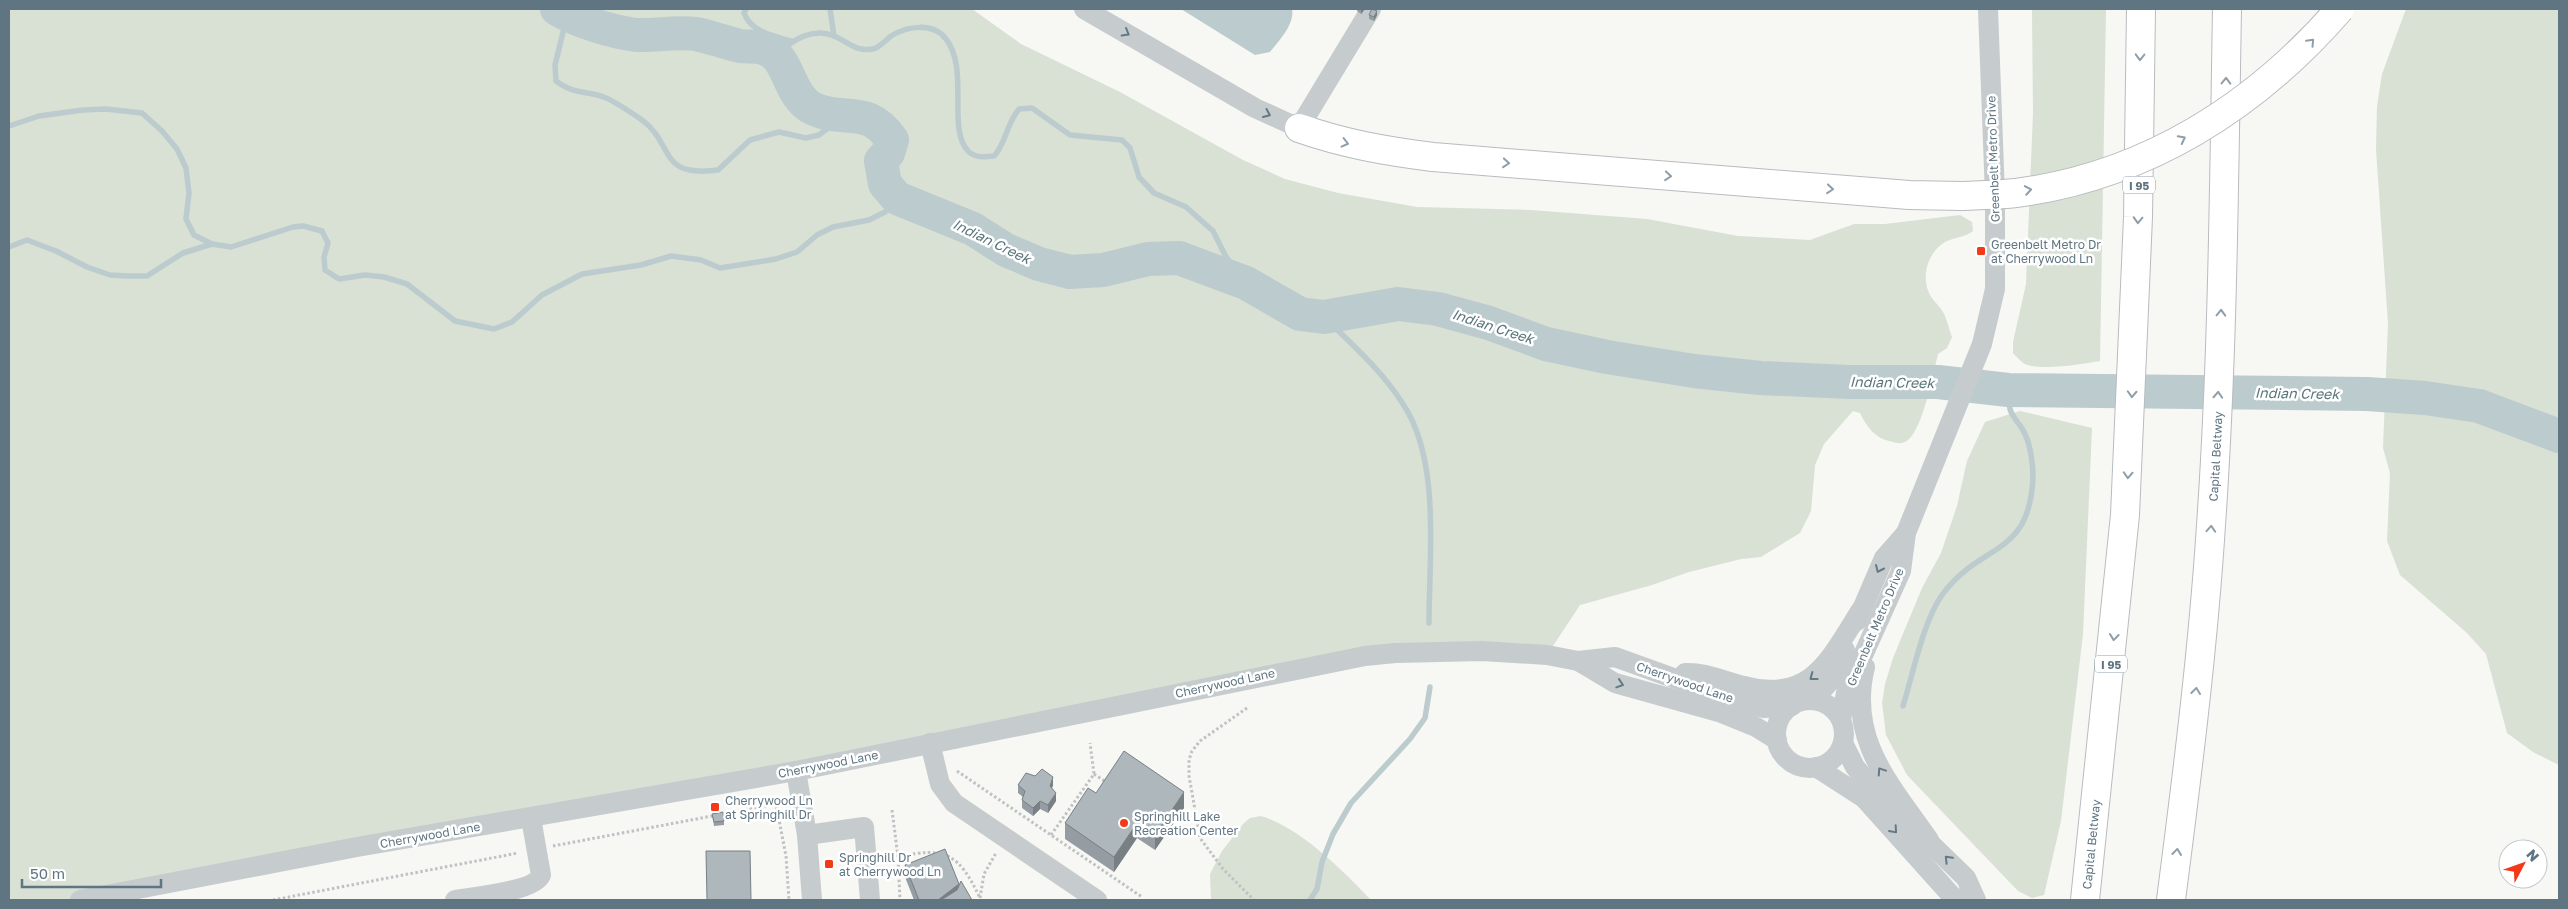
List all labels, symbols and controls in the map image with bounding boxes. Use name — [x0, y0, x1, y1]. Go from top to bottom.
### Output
one-way arrow — [1121, 27, 1130, 37]
one-way arrow — [2305, 38, 2314, 47]
one-way arrow — [2135, 54, 2145, 62]
one-way arrow — [2221, 76, 2231, 84]
street label: Greenbelt Metro Drive — [1983, 95, 2003, 223]
one-way arrow — [1262, 107, 1271, 118]
one-way arrow — [2177, 135, 2186, 145]
one-way arrow — [1341, 137, 1350, 148]
one-way arrow — [1502, 157, 1510, 168]
one-way arrow — [1664, 170, 1672, 181]
road number: I 95 — [2123, 176, 2155, 194]
one-way arrow — [1826, 183, 1834, 194]
one-way arrow — [2024, 186, 2033, 196]
water label: Indian Creek — [950, 215, 1036, 268]
one-way arrow — [2133, 216, 2143, 224]
place label: Greenbelt Metro Dr at Cherrywood Ln — [1991, 237, 2101, 266]
marker: Greenbelt Metro Dr at Cherrywood Ln — [1975, 245, 1987, 257]
water label: Indian Creek — [1450, 305, 1538, 348]
one-way arrow — [2216, 309, 2226, 316]
water label: Indian Creek — [1850, 373, 1936, 391]
water label: Indian Creek — [2255, 384, 2341, 402]
one-way arrow — [2126, 390, 2137, 398]
one-way arrow — [2212, 391, 2223, 399]
street label: Capital Beltway — [2205, 411, 2225, 502]
one-way arrow — [2122, 471, 2133, 479]
one-way arrow — [2205, 524, 2216, 532]
one-way arrow — [1875, 564, 1886, 573]
street label: Greenbelt Metro Drive — [1843, 566, 1907, 688]
one-way arrow — [2109, 633, 2120, 641]
road number: I 95 — [2095, 656, 2127, 672]
street label: Cherrywood Lane — [1634, 658, 1736, 706]
street label: Cherrywood Lane — [1174, 665, 1276, 701]
one-way arrow — [1809, 671, 1819, 680]
one-way arrow — [1615, 679, 1624, 689]
one-way arrow — [2190, 686, 2201, 694]
street label: Cherrywood Lane — [777, 747, 879, 781]
one-way arrow — [1878, 768, 1888, 777]
place label: Cherrywood Ln at Springhill Dr — [725, 793, 813, 822]
street label: Capital Beltway — [2079, 798, 2103, 890]
marker: Cherrywood Ln at Springhill Dr — [709, 801, 721, 813]
place label: Springhill Lake Recreation Center — [1134, 809, 1238, 838]
marker: Springhill Lake Recreation Center — [1118, 817, 1130, 829]
street label: Cherrywood Lane — [379, 819, 481, 851]
one-way arrow — [1889, 825, 1898, 834]
north arrow — [2498, 839, 2548, 889]
text: N — [2523, 846, 2543, 865]
one-way arrow — [2171, 848, 2182, 856]
place label: Springhill Dr at Cherrywood Ln — [839, 850, 941, 879]
scale bar — [22, 856, 161, 888]
one-way arrow — [1945, 856, 1954, 865]
marker: Springhill Dr at Cherrywood Ln — [823, 858, 835, 870]
text: 50 m — [30, 864, 65, 882]

